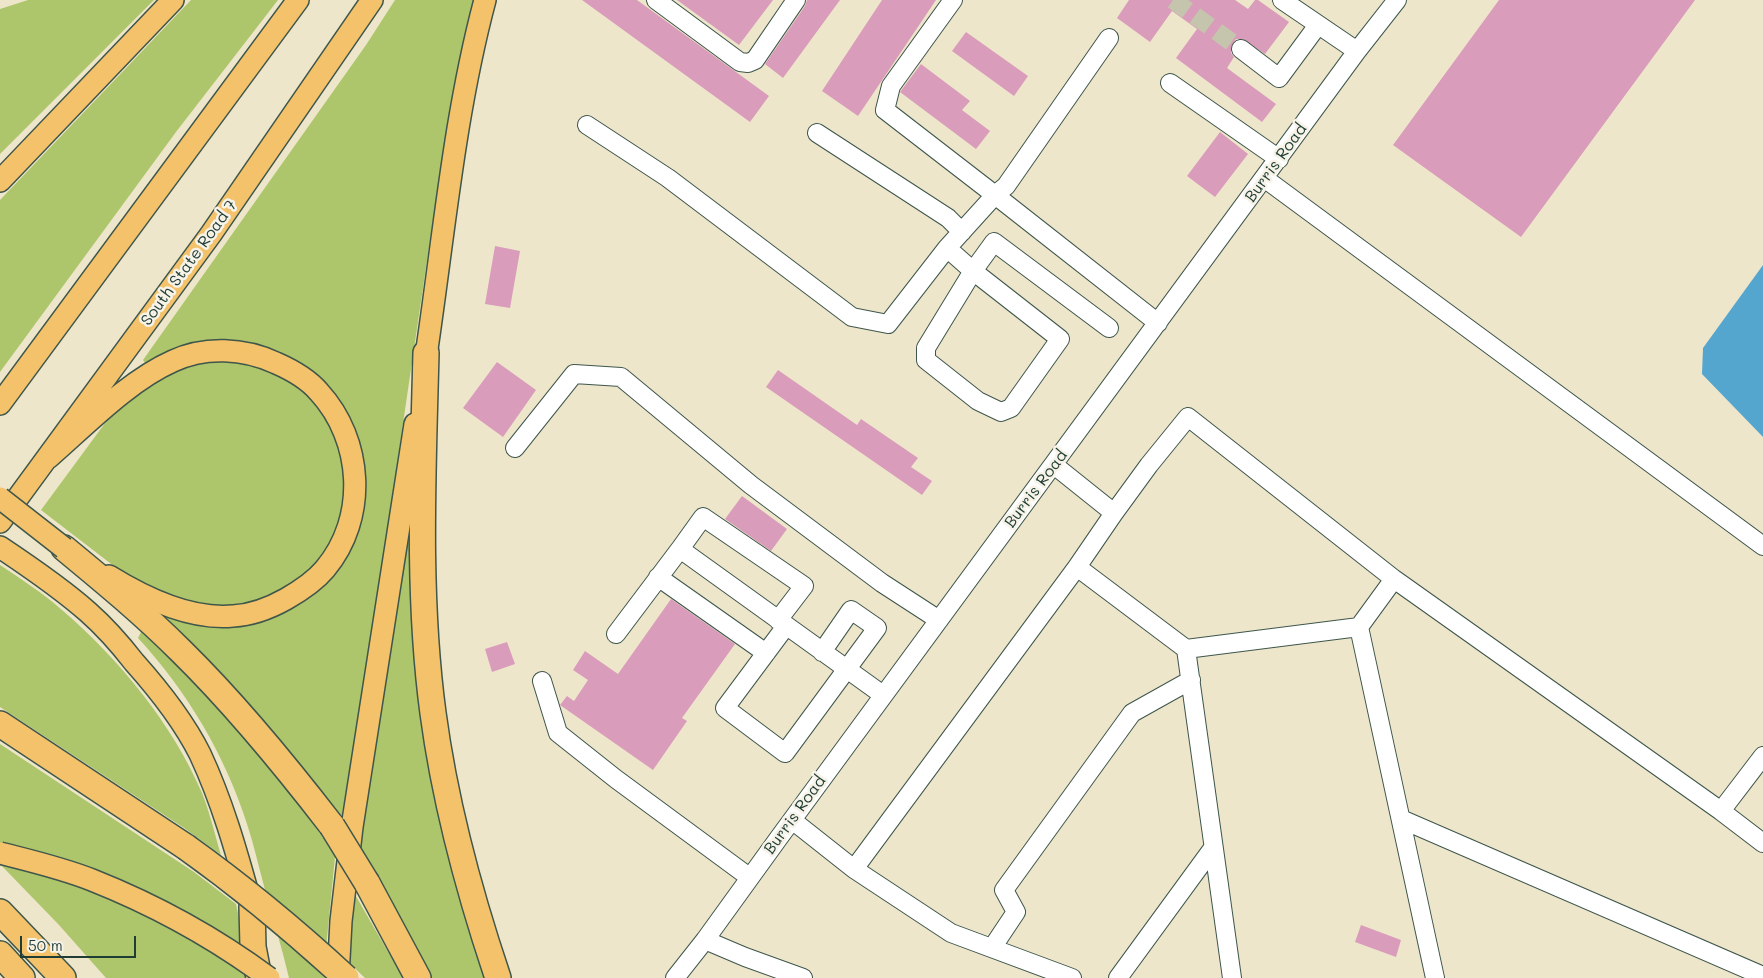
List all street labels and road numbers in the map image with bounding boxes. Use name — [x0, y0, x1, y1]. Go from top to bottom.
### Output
street label: Burris Road — [1241, 120, 1311, 206]
street label: South State Road 7 — [137, 197, 241, 329]
street label: Burris Road — [1001, 446, 1071, 532]
street label: Burris Road — [760, 772, 830, 858]

